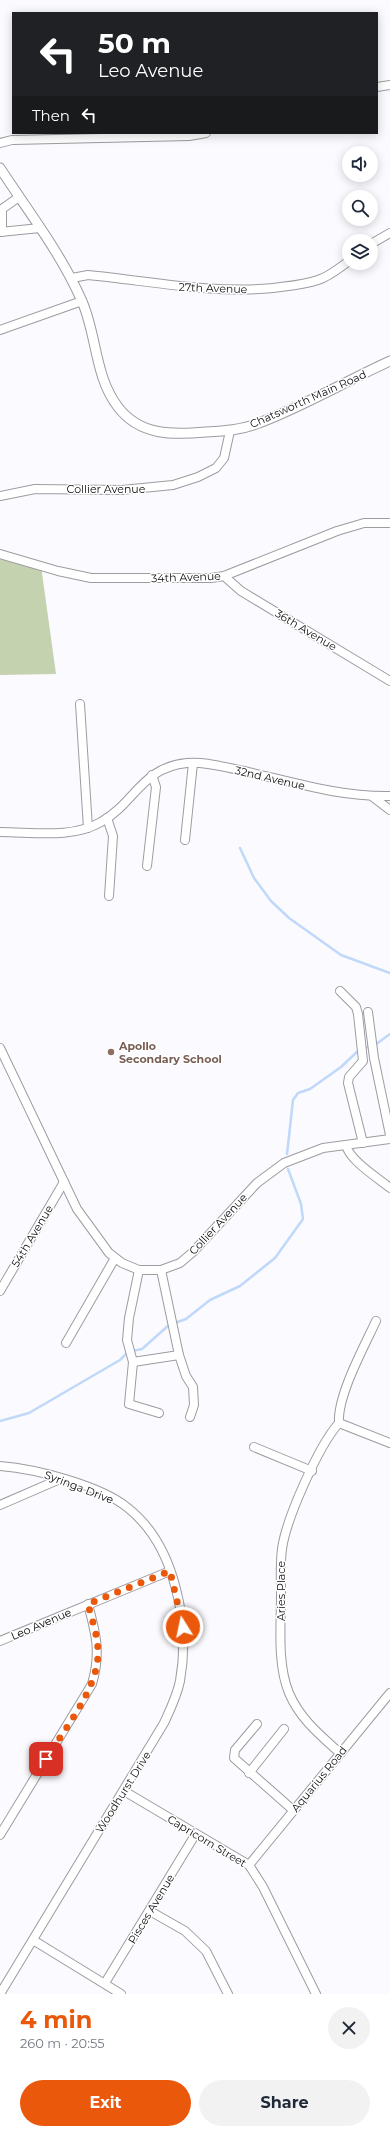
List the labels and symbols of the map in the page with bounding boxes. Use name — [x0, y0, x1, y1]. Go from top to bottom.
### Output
street label: 27th Avenue — [178, 280, 248, 296]
street label: Chatsworth Main Road — [247, 367, 369, 431]
street label: Collier Avenue — [67, 482, 146, 496]
street label: 34th Avenue — [151, 569, 221, 585]
street label: 36th Avenue — [273, 606, 340, 654]
street label: 32nd Avenue — [234, 763, 307, 793]
place label: Apollo Secondary School — [118, 1039, 222, 1066]
marker: Apollo Secondary School — [106, 1047, 116, 1057]
street label: Collier Avenue — [186, 1190, 250, 1258]
street label: 54th Avenue — [8, 1202, 56, 1270]
street label: Syringa Drive — [42, 1467, 116, 1507]
street label: Aries Place — [274, 1561, 288, 1621]
street label: Leo Avenue — [9, 1605, 74, 1643]
position arrow — [162, 1606, 204, 1648]
pin — [29, 1742, 63, 1776]
street label: Aquarius Road — [288, 1743, 350, 1815]
street label: Woodhurst Drive — [92, 1748, 154, 1835]
street label: Capricorn Street — [165, 1812, 250, 1870]
street label: Pisces Avenue — [125, 1871, 177, 1946]

